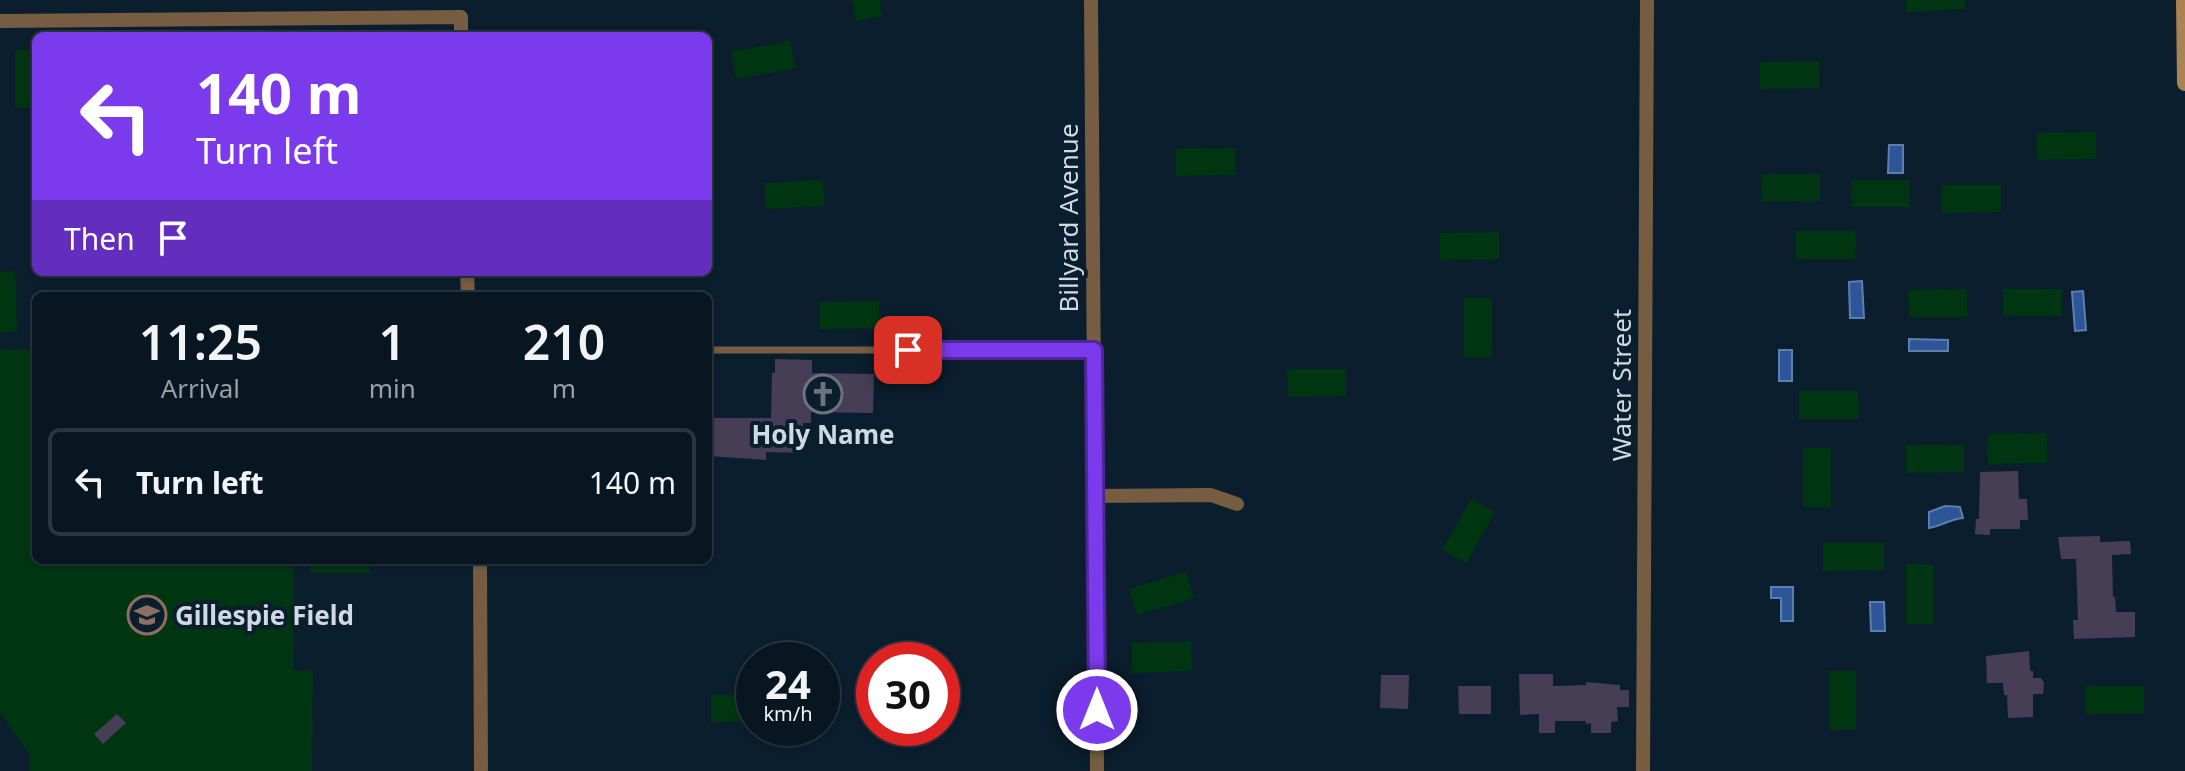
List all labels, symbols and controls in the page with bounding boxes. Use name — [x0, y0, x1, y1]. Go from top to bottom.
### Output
text: 140 m — [196, 54, 361, 130]
icon: left — [64, 64, 168, 168]
street label: Billyard Avenue — [1050, 123, 1086, 313]
text: Turn left — [196, 126, 338, 175]
icon: arrive — [151, 216, 195, 260]
text: Then — [64, 218, 135, 259]
text: 11:25 — [139, 309, 262, 374]
text: 1 — [379, 309, 406, 374]
text: 210 — [523, 309, 605, 374]
street label: Water Street — [1603, 309, 1639, 461]
pin — [874, 316, 942, 384]
icon: arrive — [886, 328, 930, 372]
text: Arrival — [161, 370, 240, 406]
text: min — [369, 370, 416, 406]
text: m — [552, 370, 576, 406]
church icon: Holy Name — [802, 373, 844, 415]
place label: Holy Name — [751, 416, 895, 452]
icon: left — [68, 460, 112, 504]
text: Turn left — [136, 462, 264, 503]
text: 140 m — [589, 462, 676, 503]
school or university icon: Gillespie Field — [126, 594, 168, 636]
place label: Gillespie Field — [175, 597, 354, 633]
speed limit sign: 30 — [856, 642, 960, 746]
text: 24 — [765, 656, 811, 711]
position arrow — [1055, 668, 1139, 752]
text: km/h — [763, 700, 813, 727]

